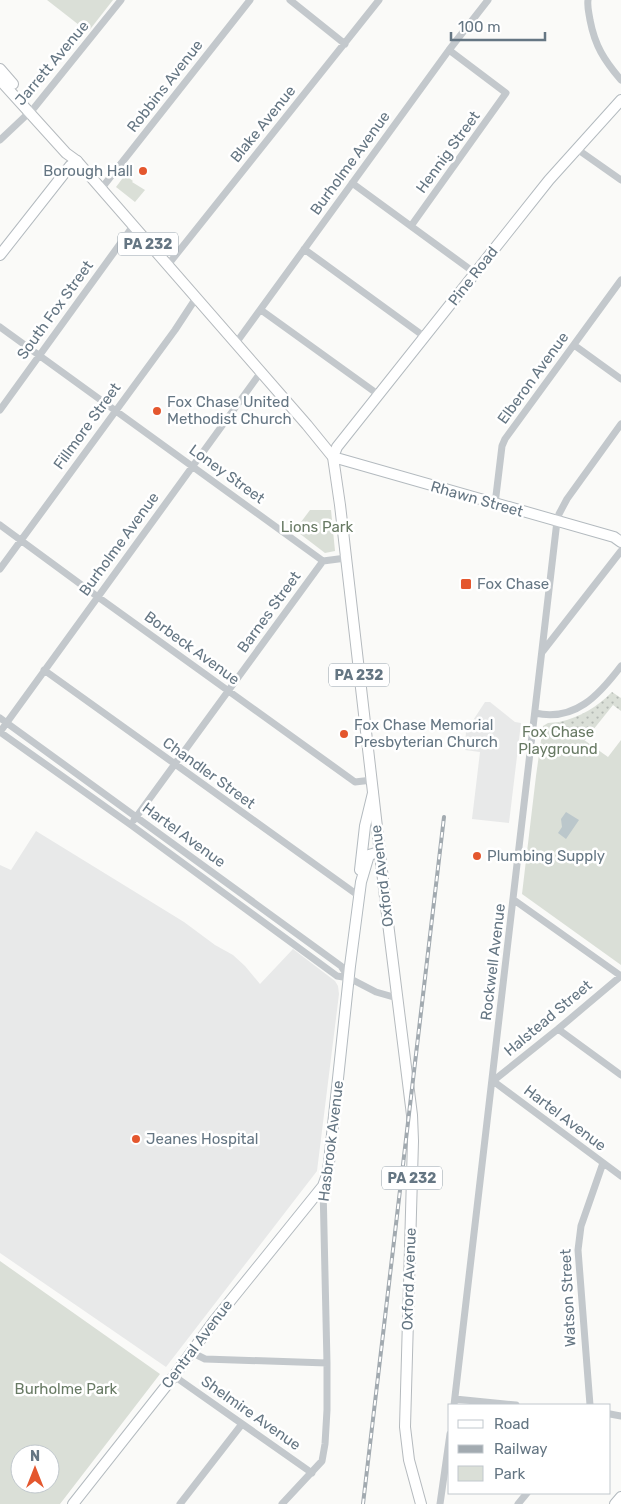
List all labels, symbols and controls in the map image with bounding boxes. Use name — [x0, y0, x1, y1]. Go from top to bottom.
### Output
scale bar — [451, 10, 545, 42]
street label: Jarrett Avenue — [11, 17, 93, 109]
text: 100 m — [458, 18, 500, 36]
street label: Robbins Avenue — [123, 36, 207, 136]
street label: Blake Avenue — [227, 82, 299, 166]
street label: Hennig Street — [412, 107, 484, 196]
street label: Burholme Avenue — [306, 108, 394, 218]
place label: Borough Hall — [43, 162, 133, 180]
marker: Borough Hall — [137, 165, 149, 177]
road number: PA 232 — [118, 232, 178, 255]
street label: Pine Road — [444, 243, 502, 309]
street label: South Fox Street — [13, 257, 97, 363]
street label: Elberon Avenue — [494, 329, 572, 427]
street label: Fillmore Street — [50, 379, 125, 473]
place label: Fox Chase United Methodist Church — [167, 393, 292, 428]
marker: Fox Chase United Methodist Church — [151, 405, 163, 417]
street label: Loney Street — [186, 441, 268, 508]
street label: Rhawn Street — [429, 477, 525, 521]
street label: Burholme Avenue — [75, 489, 163, 599]
park label: Lions Park — [281, 518, 353, 536]
street label: Barnes Street — [233, 568, 305, 656]
place label: Fox Chase — [477, 575, 549, 593]
marker: Fox Chase — [459, 577, 473, 591]
street label: Borbeck Avenue — [141, 607, 243, 689]
road number: PA 232 — [329, 664, 389, 686]
place label: Fox Chase Memorial Presbyterian Church — [354, 716, 498, 751]
park label: Fox Chase Playground — [518, 723, 598, 758]
marker: Fox Chase Memorial Presbyterian Church — [338, 728, 350, 740]
street label: Chandler Street — [159, 733, 259, 813]
street label: Hartel Avenue — [139, 799, 229, 871]
street label: Oxford Avenue — [367, 824, 397, 928]
place label: Plumbing Supply — [487, 847, 605, 865]
marker: Plumbing Supply — [471, 850, 483, 862]
street label: Rockwell Avenue — [477, 902, 509, 1022]
street label: Halstead Street — [501, 976, 596, 1060]
street label: Hasbrook Avenue — [315, 1079, 347, 1203]
street label: Hartel Avenue — [520, 1081, 610, 1155]
place label: Jeanes Hospital — [146, 1130, 258, 1148]
marker: Jeanes Hospital — [130, 1133, 142, 1145]
road number: PA 232 — [382, 1166, 442, 1190]
street label: Oxford Avenue — [398, 1227, 420, 1331]
street label: Watson Street — [556, 1248, 580, 1347]
street label: Central Avenue — [158, 1296, 236, 1392]
street label: Shelmire Avenue — [198, 1372, 304, 1454]
park label: Burholme Park — [15, 1380, 118, 1398]
legend — [448, 1404, 611, 1494]
text: Road — [494, 1415, 530, 1433]
text: Railway — [494, 1440, 548, 1458]
north arrow — [10, 1444, 60, 1494]
text: N — [30, 1448, 40, 1465]
text: Park — [494, 1465, 525, 1483]

